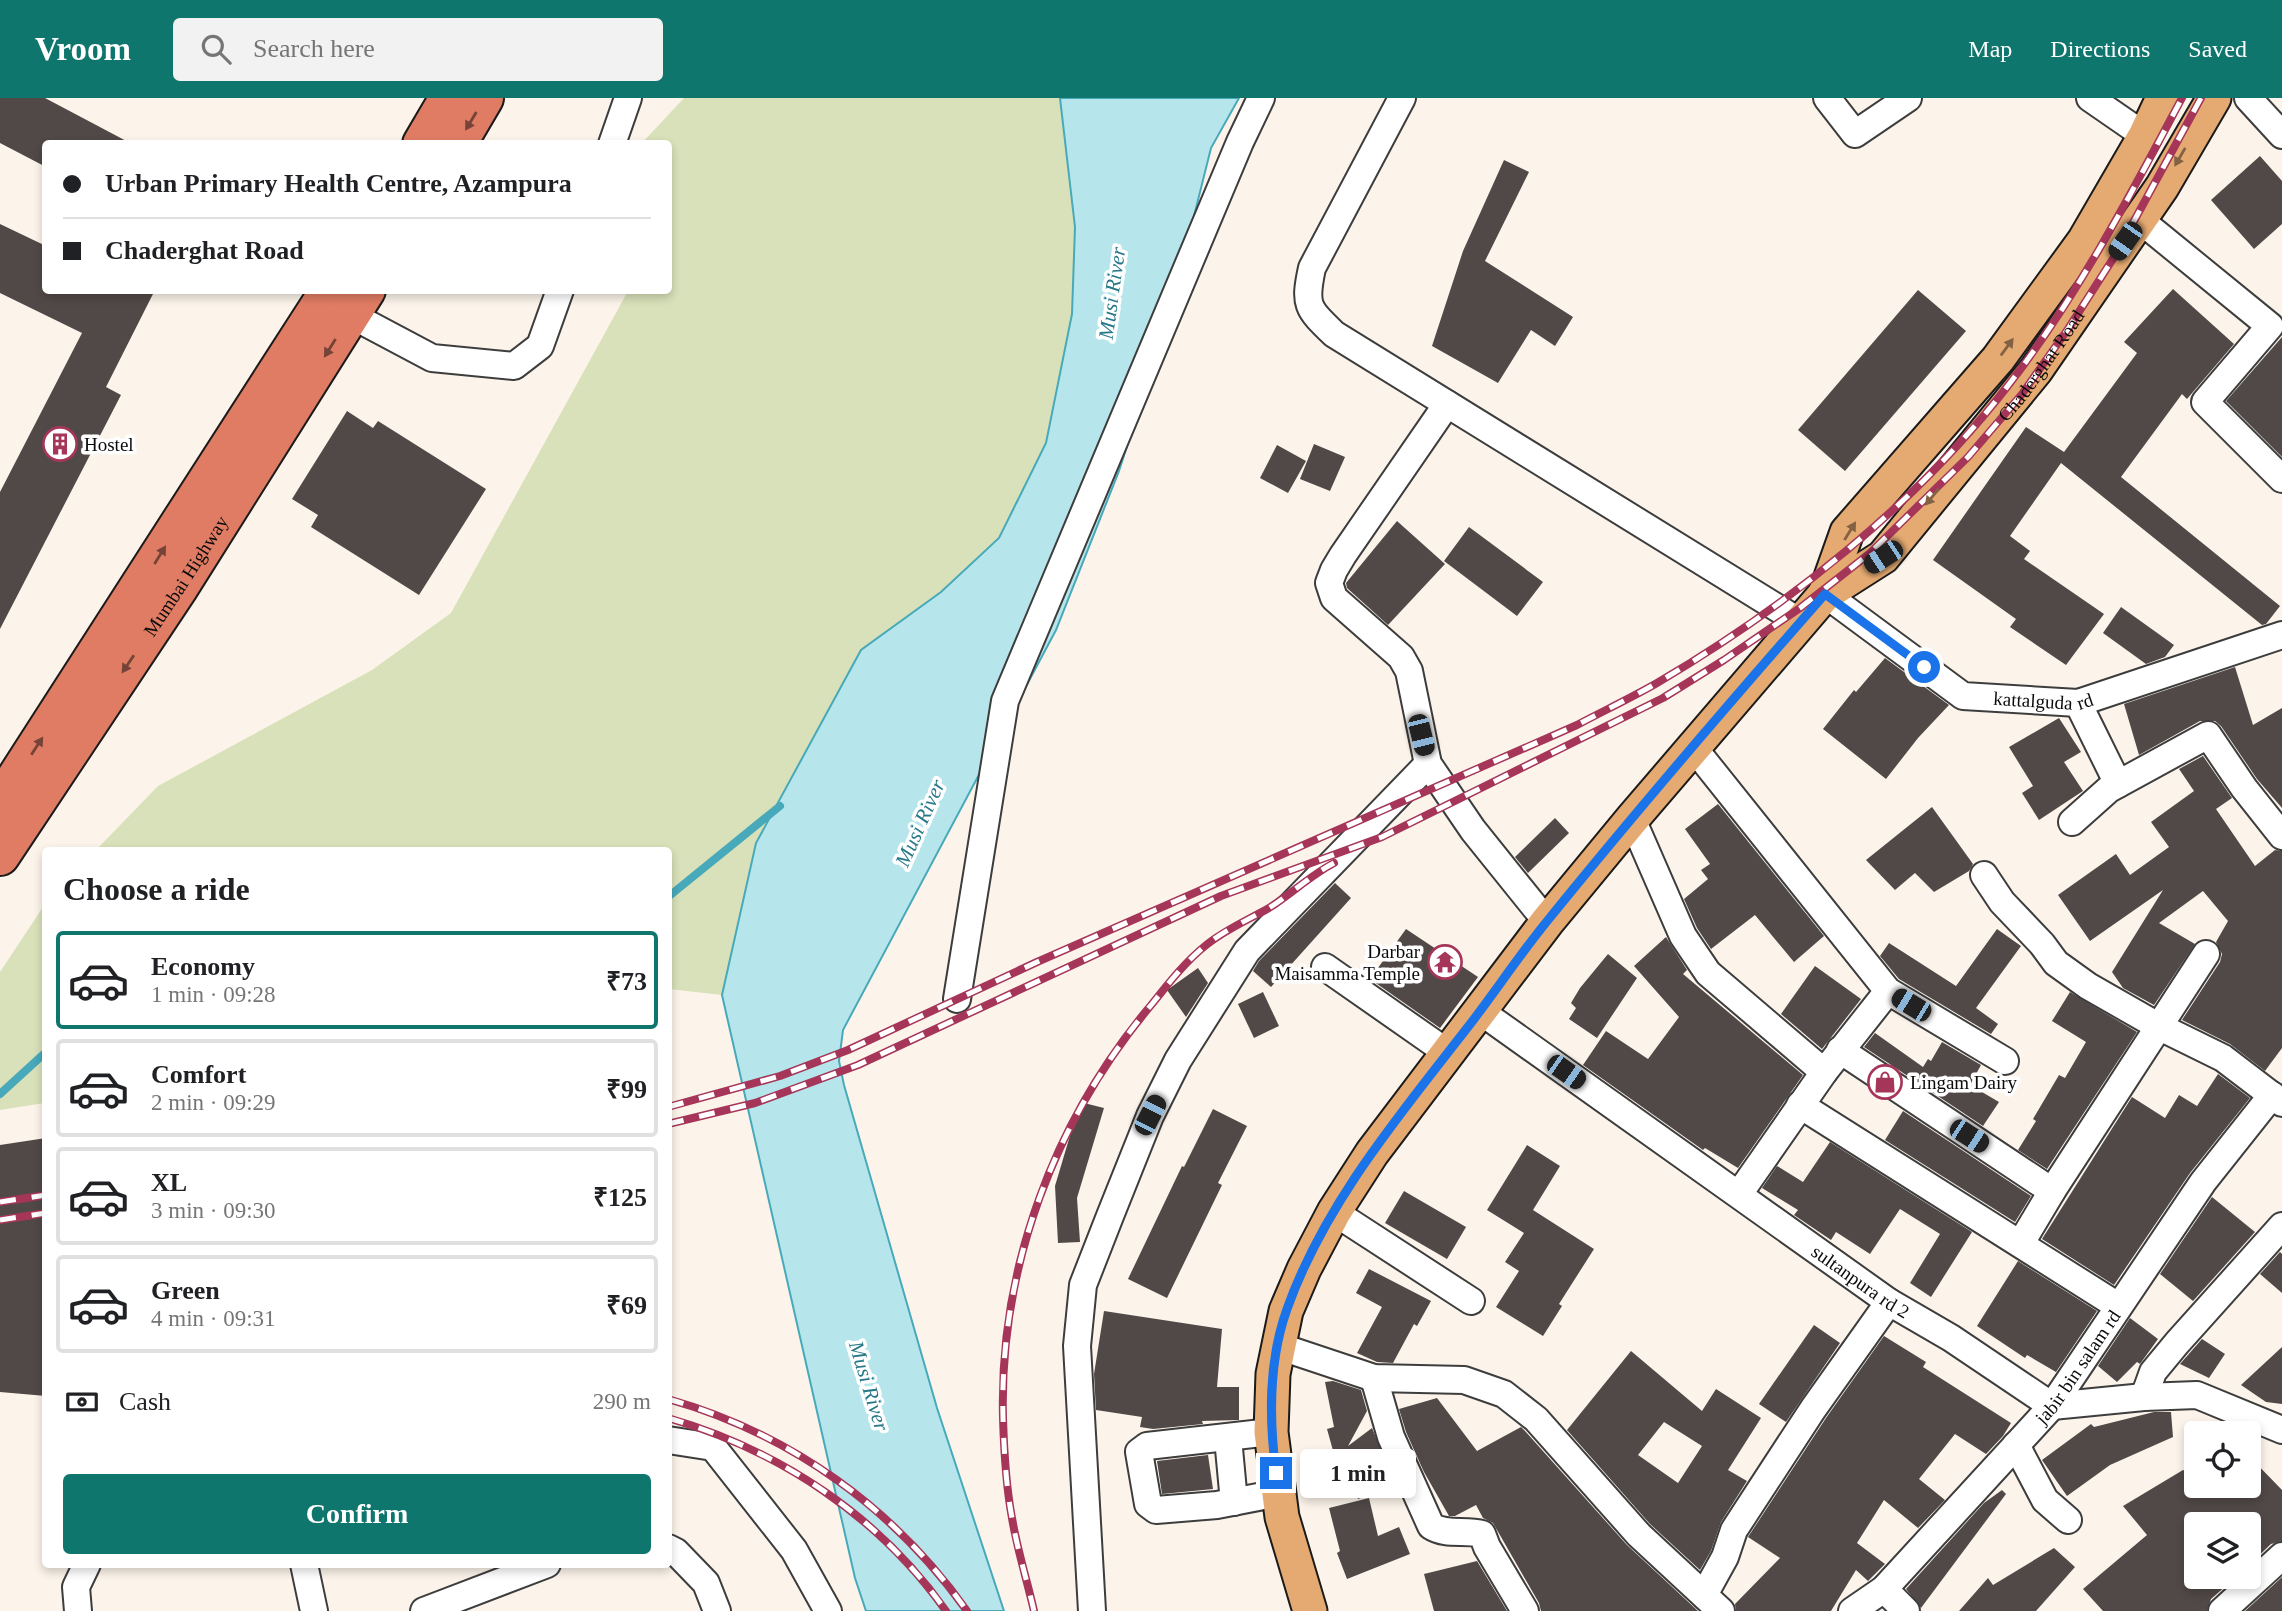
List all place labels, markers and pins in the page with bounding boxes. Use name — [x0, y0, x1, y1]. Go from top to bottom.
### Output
building icon: Hostel — [41, 425, 79, 463]
place label: Hostel — [84, 434, 134, 455]
place label: Darbar Maisamma Temple — [1274, 941, 1421, 984]
temple icon: Darbar Maisamma Temple — [1426, 943, 1464, 981]
shop icon: Lingam Dairy — [1866, 1063, 1904, 1101]
place label: Lingam Dairy — [1910, 1072, 2018, 1093]

